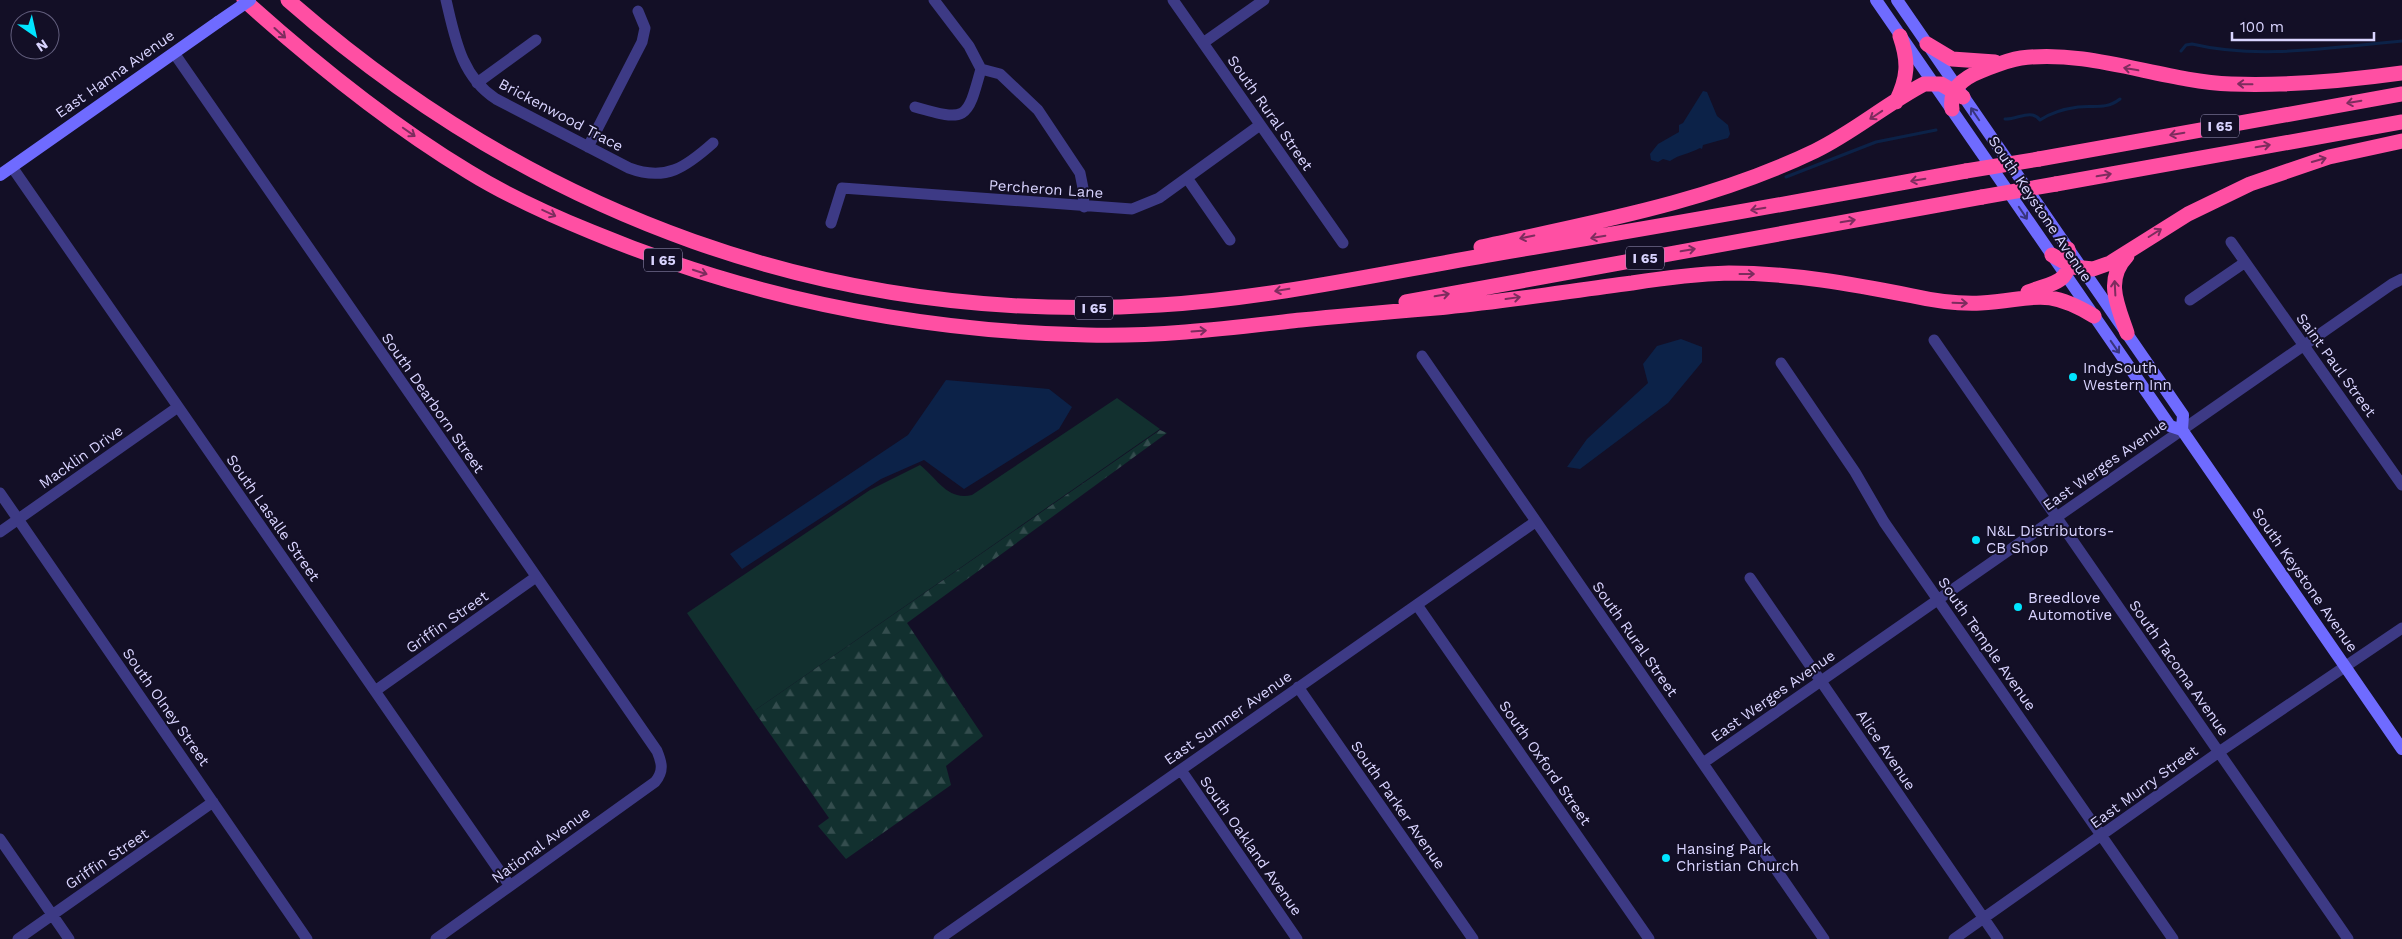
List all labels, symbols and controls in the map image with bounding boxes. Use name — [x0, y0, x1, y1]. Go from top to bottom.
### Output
north arrow — [10, 10, 60, 60]
scale bar — [2232, 10, 2374, 42]
text: 100 m — [2240, 18, 2284, 36]
street label: East Hanna Avenue — [52, 26, 178, 122]
one-way arrow — [274, 27, 287, 39]
text: N — [33, 36, 51, 55]
street label: South Rural Street — [1224, 52, 1317, 175]
one-way arrow — [2123, 63, 2139, 73]
street label: Brickenwood Trace — [496, 75, 626, 155]
one-way arrow — [2237, 79, 2254, 89]
one-way arrow — [2346, 98, 2362, 108]
one-way arrow — [1970, 107, 1980, 121]
one-way arrow — [1870, 110, 1884, 120]
road number: I 65 — [2201, 114, 2239, 138]
one-way arrow — [401, 127, 415, 137]
one-way arrow — [2169, 129, 2185, 139]
street label: South Keystone Avenue — [1984, 133, 2096, 285]
one-way arrow — [2255, 141, 2271, 151]
one-way arrow — [2311, 155, 2327, 165]
one-way arrow — [2095, 170, 2111, 180]
street label: Percheron Lane — [988, 176, 1104, 202]
one-way arrow — [1910, 176, 1926, 186]
one-way arrow — [1750, 205, 1766, 215]
one-way arrow — [2018, 206, 2028, 220]
one-way arrow — [541, 209, 556, 219]
one-way arrow — [1840, 216, 1856, 226]
one-way arrow — [2148, 228, 2162, 238]
one-way arrow — [1590, 232, 1606, 242]
one-way arrow — [1520, 233, 1536, 242]
one-way arrow — [1680, 245, 1696, 255]
road number: I 65 — [1626, 247, 1664, 270]
road number: I 65 — [644, 248, 682, 272]
one-way arrow — [692, 268, 708, 278]
one-way arrow — [1738, 269, 1754, 279]
one-way arrow — [2110, 280, 2119, 296]
one-way arrow — [1274, 286, 1290, 296]
one-way arrow — [1434, 290, 1450, 299]
one-way arrow — [1505, 293, 1521, 303]
road number: I 65 — [1075, 296, 1113, 320]
one-way arrow — [1952, 298, 1968, 307]
street label: Saint Paul Street — [2292, 310, 2380, 421]
one-way arrow — [1191, 326, 1207, 336]
street label: South Dearborn Street — [378, 330, 489, 477]
one-way arrow — [2110, 340, 2120, 354]
place label: IndySouth Western Inn — [2083, 359, 2172, 394]
marker: IndySouth Western Inn — [2067, 371, 2079, 383]
street label: East Werges Avenue — [2039, 415, 2171, 515]
street label: Macklin Drive — [36, 421, 126, 493]
street label: South Lasalle Street — [222, 451, 324, 585]
street label: South Keystone Avenue — [2248, 504, 2362, 656]
place label: N&L Distributors- CB Shop — [1986, 522, 2114, 557]
marker: N&L Distributors- CB Shop — [1970, 534, 1982, 546]
street label: South Temple Avenue — [1934, 574, 2040, 714]
street label: South Rural Street — [1589, 578, 1682, 701]
street label: Griffin Street — [402, 587, 492, 657]
place label: Breedlove Automotive — [2028, 589, 2112, 624]
street label: South Tacoma Avenue — [2125, 597, 2233, 739]
marker: Breedlove Automotive — [2012, 601, 2024, 613]
street label: South Olney Street — [119, 645, 214, 770]
street label: East Werges Avenue — [1707, 646, 1839, 746]
street label: East Sumner Avenue — [1161, 667, 1295, 769]
street label: South Oxford Street — [1495, 697, 1595, 829]
street label: Alice Avenue — [1853, 706, 1919, 794]
street label: South Parker Avenue — [1347, 737, 1449, 873]
street label: East Murry Street — [2086, 741, 2202, 832]
street label: South Oakland Avenue — [1196, 773, 1306, 919]
street label: National Avenue — [488, 803, 594, 887]
street label: Griffin Street — [62, 824, 153, 893]
place label: Hansing Park Christian Church — [1676, 840, 1799, 875]
marker: Hansing Park Christian Church — [1660, 852, 1672, 864]

